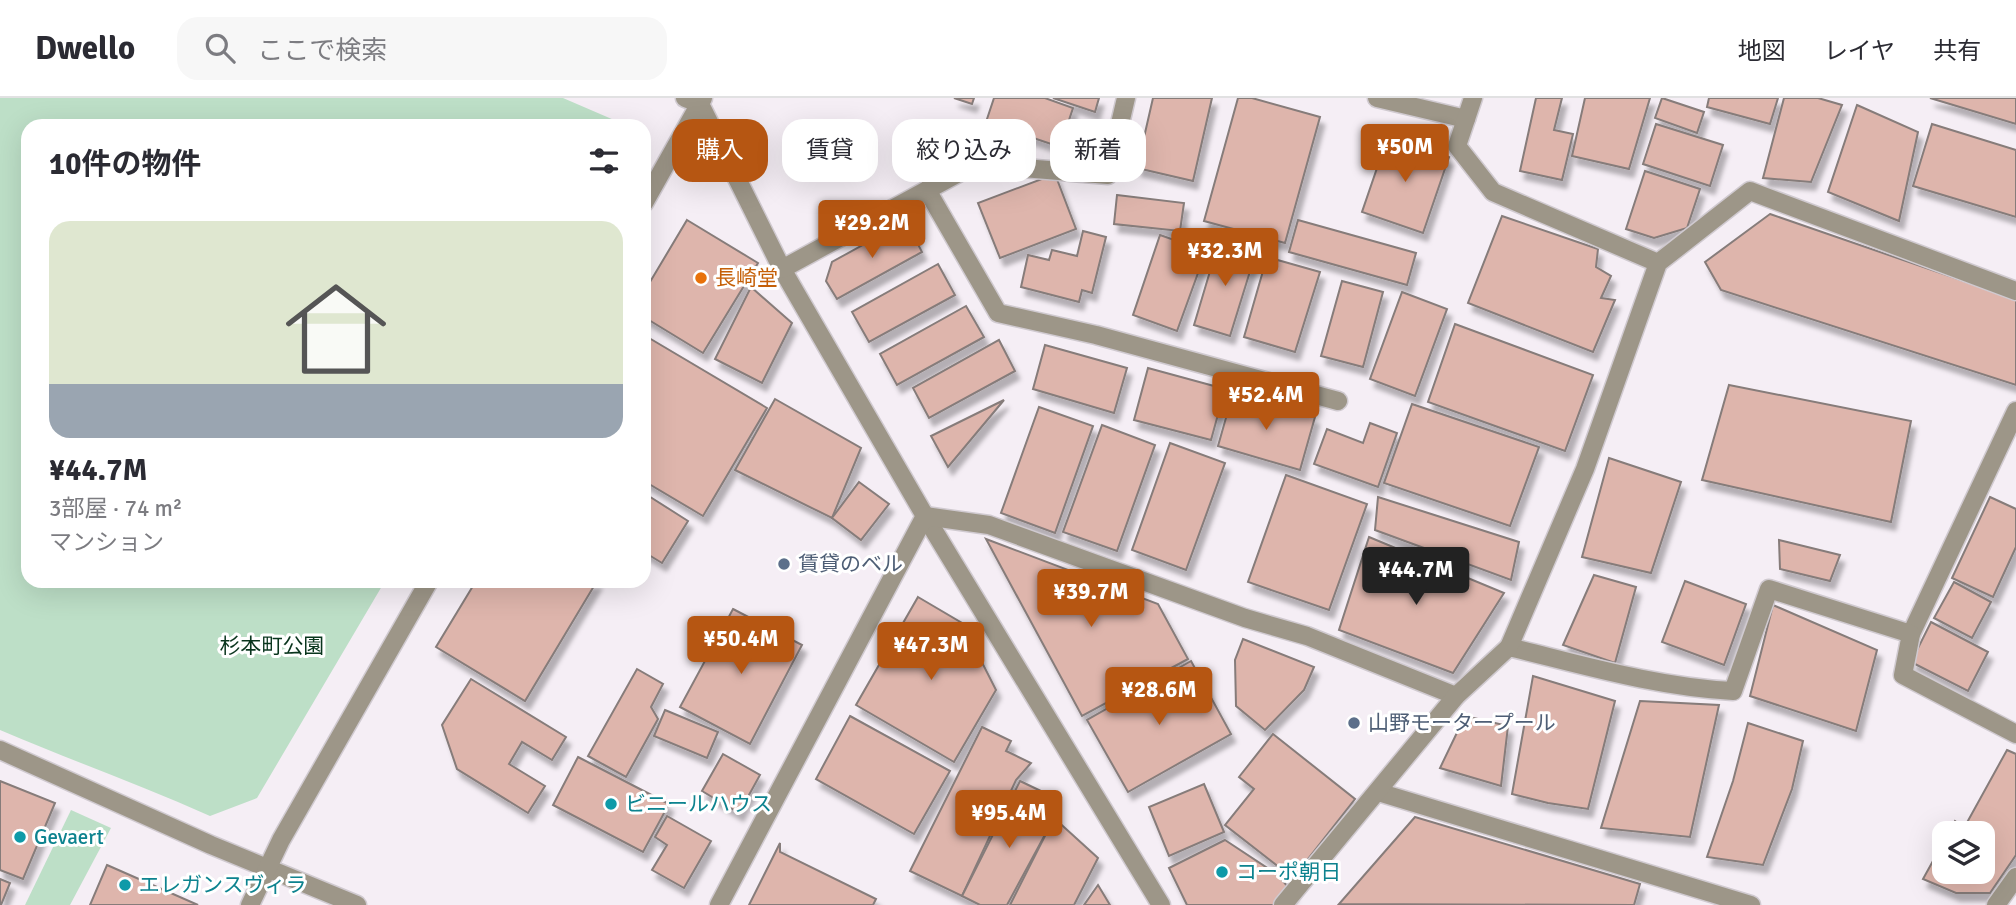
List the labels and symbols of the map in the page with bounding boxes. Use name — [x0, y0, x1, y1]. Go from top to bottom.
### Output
pin: ¥50M — [1364, 125, 1446, 184]
pin: ¥29.2M — [815, 200, 929, 260]
pin: ¥32.3M — [1168, 228, 1282, 288]
place label: 長崎堂 — [715, 265, 778, 291]
marker: 長崎堂 — [693, 270, 709, 286]
pin: ¥52.4M — [1209, 372, 1323, 432]
pin: ¥44.7M — [1359, 547, 1473, 607]
place label: 賃貸のベル — [798, 551, 903, 577]
marker: 賃貸のベル — [776, 556, 792, 572]
pin: ¥39.7M — [1034, 570, 1148, 629]
pin: ¥50.4M — [684, 616, 798, 676]
pin: ¥47.3M — [874, 622, 988, 682]
park label: 杉本町公園 — [220, 633, 325, 659]
pin: ¥28.6M — [1102, 668, 1216, 727]
place label: 山野モータープール — [1368, 710, 1556, 736]
marker: 山野モータープール — [1346, 715, 1362, 731]
pin: ¥95.4M — [952, 790, 1066, 850]
place label: ビニールハウス — [625, 791, 772, 817]
marker: ビニールハウス — [603, 796, 619, 812]
place label: Gevaert — [34, 824, 104, 850]
marker: Gevaert — [12, 829, 28, 845]
place label: コーポ朝日 — [1236, 859, 1341, 885]
marker: コーポ朝日 — [1214, 864, 1230, 880]
place label: エレガンスヴィラ — [139, 872, 307, 898]
marker: エレガンスヴィラ — [117, 877, 133, 893]

